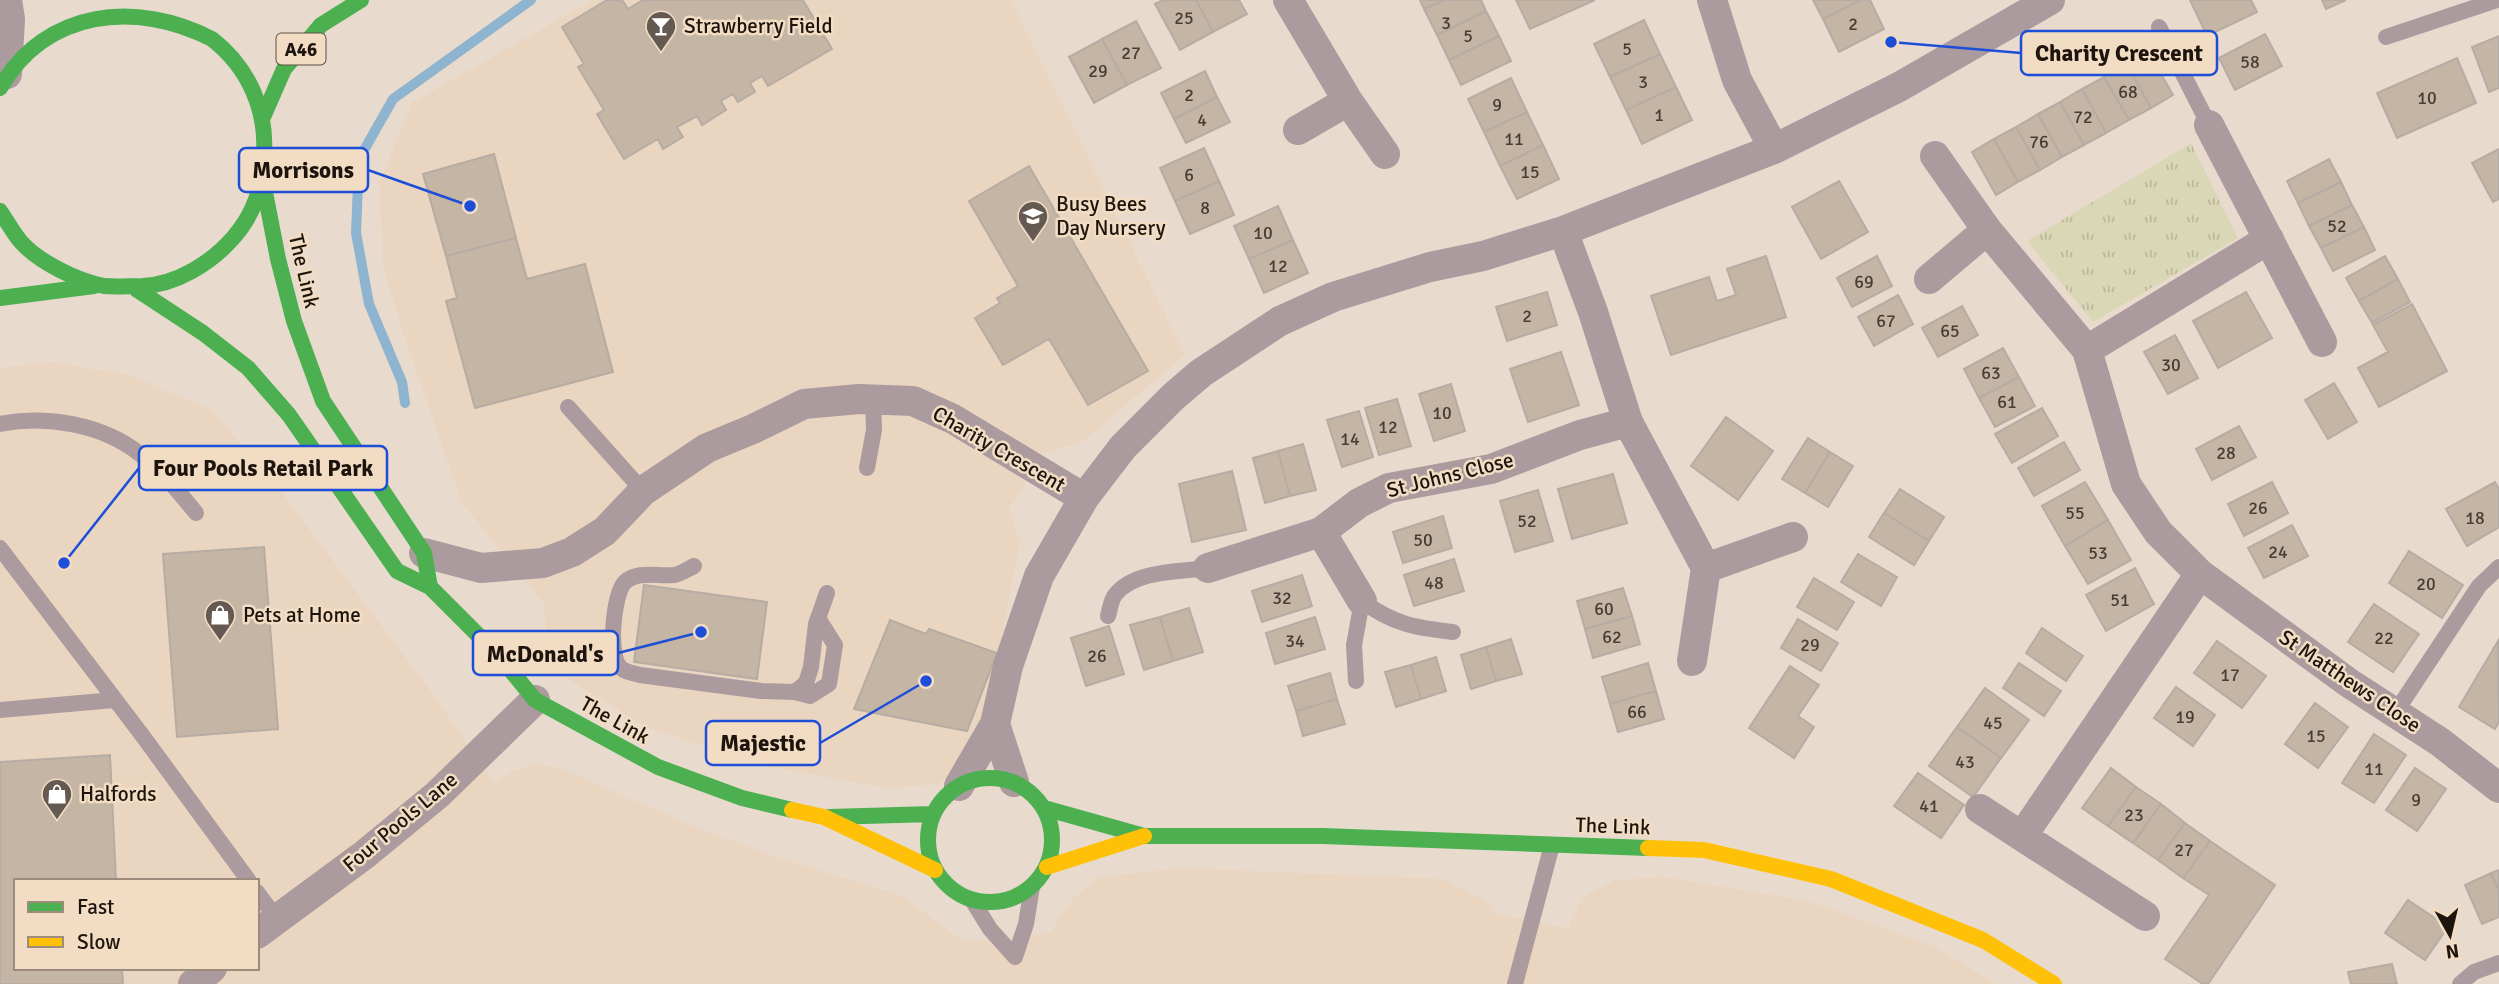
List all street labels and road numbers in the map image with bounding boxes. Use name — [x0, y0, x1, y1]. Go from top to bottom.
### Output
road number: A46 — [276, 34, 326, 64]
street label: The Link — [283, 231, 325, 311]
street label: Charity Crescent — [928, 400, 1070, 498]
street label: St Johns Close — [1384, 447, 1516, 503]
street label: St Matthews Close — [2274, 624, 2426, 738]
street label: The Link — [576, 690, 655, 750]
street label: Four Pools Lane — [337, 767, 463, 877]
street label: The Link — [1575, 812, 1651, 840]

